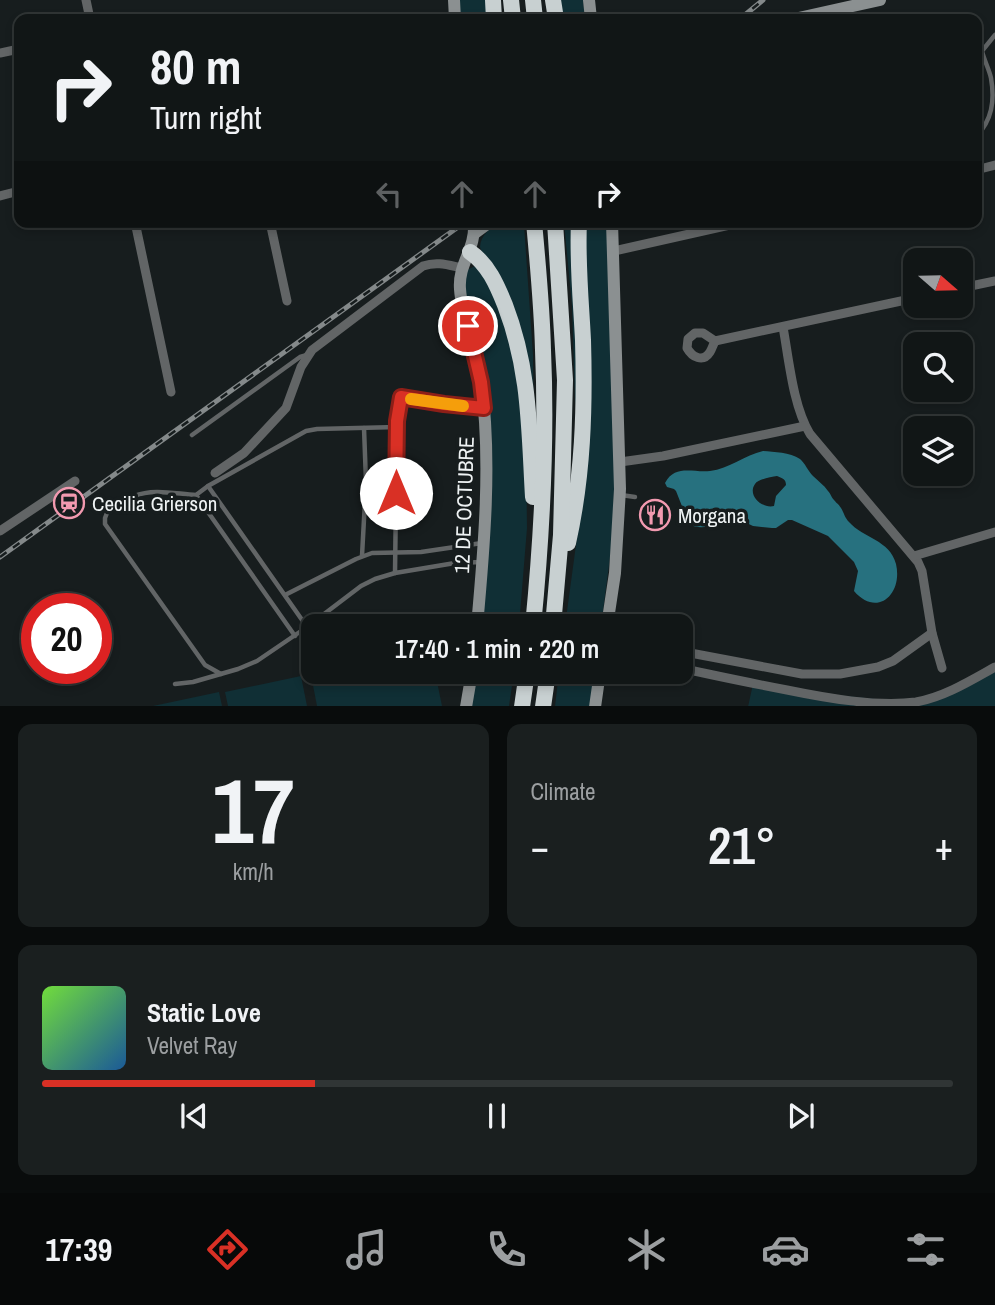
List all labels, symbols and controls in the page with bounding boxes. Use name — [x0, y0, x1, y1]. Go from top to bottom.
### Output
text: 80 m — [150, 33, 242, 99]
icon: right — [35, 42, 126, 133]
text: Turn right — [150, 96, 262, 139]
icon: left — [370, 175, 408, 213]
icon: ahead — [443, 175, 481, 213]
icon: ahead — [516, 175, 554, 213]
icon: right — [589, 175, 627, 213]
north arrow — [903, 248, 973, 318]
map controls — [903, 248, 973, 486]
pin — [438, 296, 498, 356]
icon: arrive — [449, 307, 487, 345]
button: search — [903, 332, 973, 402]
button: layers — [903, 416, 973, 486]
street label: 12 DE OCTUBRE — [447, 436, 481, 574]
position arrow — [359, 456, 433, 530]
station icon: Cecilia Grierson — [52, 486, 86, 520]
place label: Cecilia Grierson — [92, 489, 217, 518]
restaurant icon: Morgana — [638, 498, 672, 532]
place label: Morgana — [678, 501, 746, 530]
speed limit sign: 20 — [21, 593, 112, 684]
text: 17:40 · 1 min · 220 m — [395, 631, 599, 666]
text: 17 — [212, 749, 295, 871]
text: Climate — [531, 776, 595, 807]
text: 21° — [708, 810, 776, 880]
text: − — [531, 821, 549, 872]
text: + — [935, 821, 953, 872]
text: km/h — [233, 856, 274, 887]
text: Static Love — [147, 995, 261, 1030]
text: Velvet Ray — [147, 1030, 237, 1061]
icon: previous — [175, 1097, 213, 1135]
icon: pause — [478, 1097, 516, 1135]
icon: next — [782, 1097, 820, 1135]
icon: directions — [203, 1225, 252, 1274]
icon: music — [342, 1225, 391, 1274]
icon: phone — [482, 1225, 531, 1274]
icon: climate — [622, 1225, 671, 1274]
icon: car — [761, 1225, 810, 1274]
icon: filters — [901, 1225, 950, 1274]
text: 17:39 — [45, 1228, 112, 1271]

